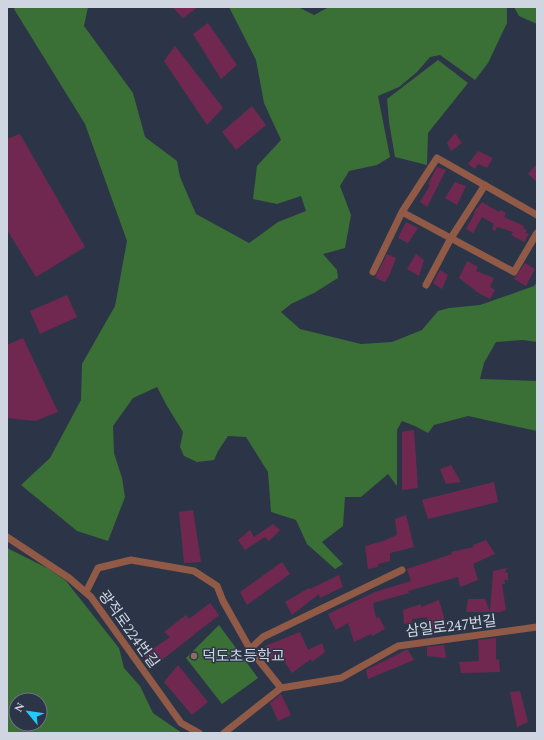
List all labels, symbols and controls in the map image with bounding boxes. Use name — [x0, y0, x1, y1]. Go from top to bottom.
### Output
street label: 광적로224번길 — [92, 586, 165, 673]
street label: 삼일로247번길 — [404, 610, 498, 643]
place label: 덕도초등학교 — [202, 645, 285, 668]
marker: 덕도초등학교 — [189, 651, 199, 661]
north arrow — [8, 692, 48, 732]
text: N — [10, 699, 29, 715]

